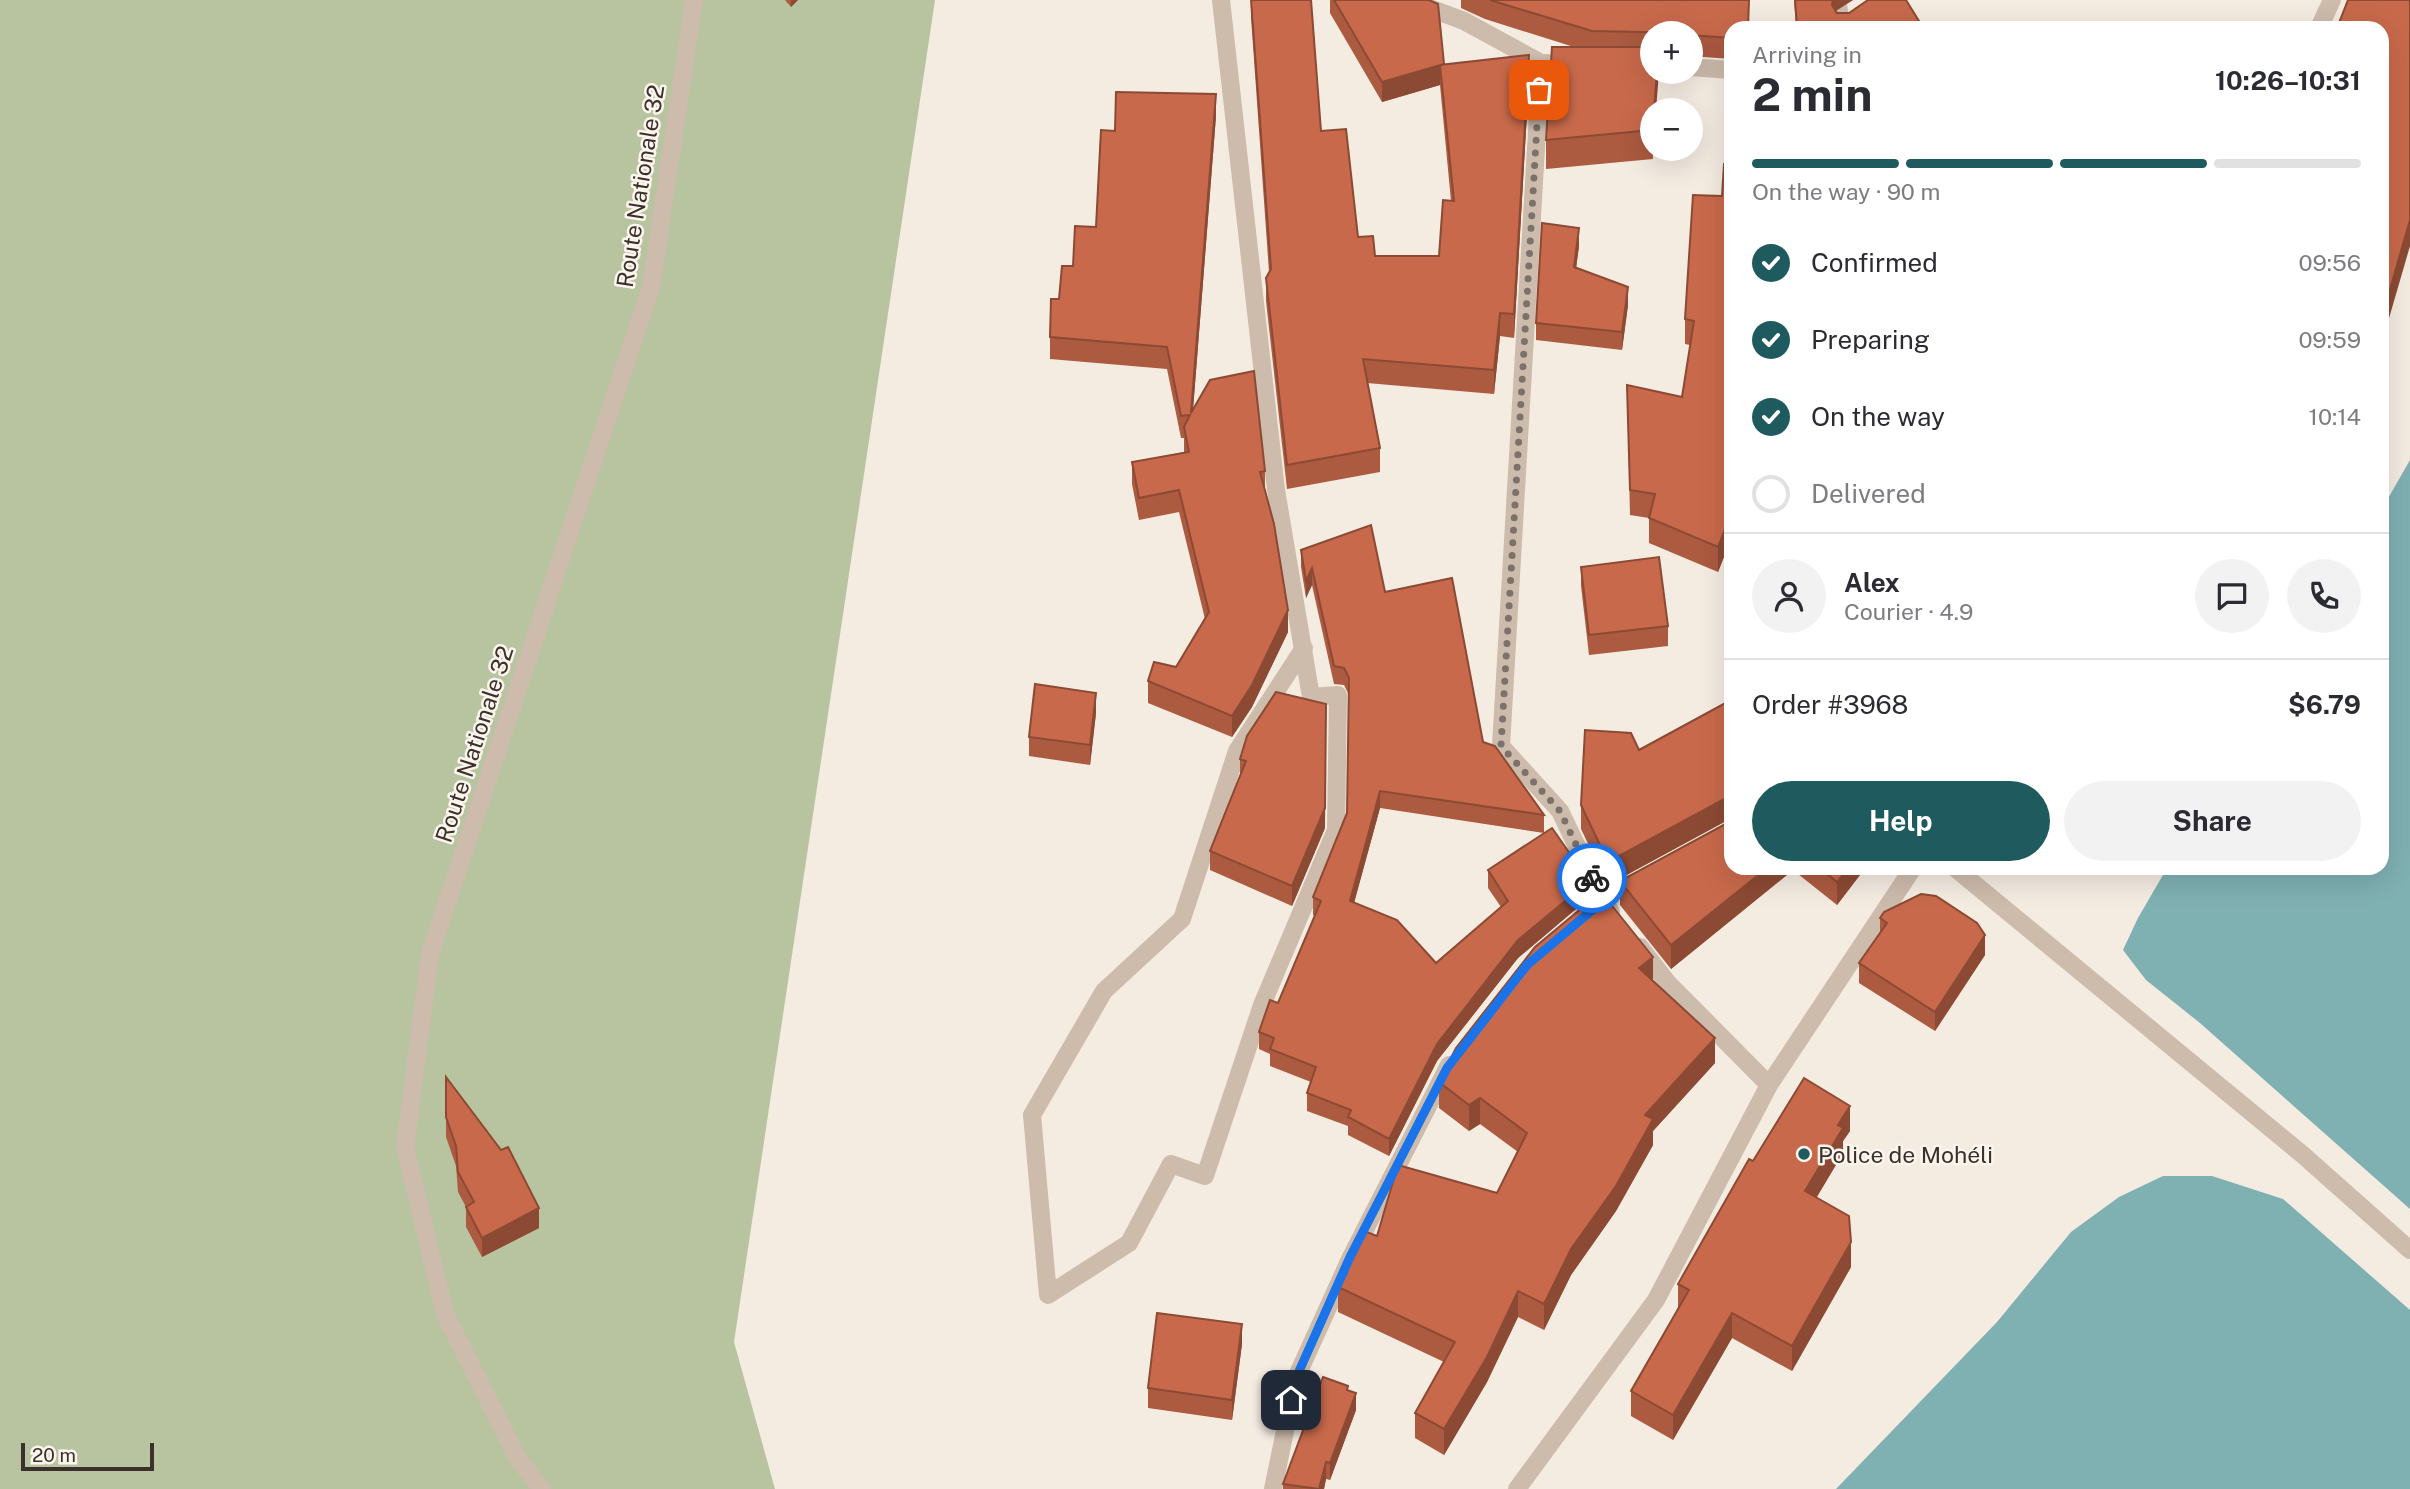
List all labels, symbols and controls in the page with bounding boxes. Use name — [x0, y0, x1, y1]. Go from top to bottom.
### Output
map controls — [1640, 21, 1703, 161]
button: + — [1640, 21, 1703, 84]
text: Arriving in — [1752, 41, 1862, 68]
pin — [1509, 60, 1569, 120]
text: 10:26–10:31 — [2215, 65, 2361, 96]
text: 2 min — [1752, 67, 1872, 121]
icon: bag — [1520, 71, 1558, 109]
street label: Route Nationale 32 — [611, 83, 669, 289]
button: − — [1640, 98, 1703, 161]
text: On the way · 90 m — [1752, 178, 1940, 205]
icon: check — [1752, 244, 1790, 282]
text: Confirmed — [1811, 247, 1938, 278]
text: 09:56 — [2298, 249, 2361, 276]
icon: check — [1752, 321, 1790, 359]
text: Preparing — [1811, 324, 1930, 355]
text: 09:59 — [2298, 326, 2361, 353]
icon: check — [1752, 398, 1790, 436]
text: On the way — [1811, 401, 1945, 432]
text: 10:14 — [2309, 403, 2361, 430]
text: Delivered — [1811, 478, 1926, 509]
button: person — [1752, 559, 1826, 633]
button: chat — [2195, 559, 2269, 633]
button: phone — [2287, 559, 2361, 633]
text: Alex — [1844, 567, 1900, 598]
text: Courier · 4.9 — [1844, 598, 1973, 625]
street label: Route Nationale 32 — [430, 642, 518, 846]
text: Order #3968 — [1752, 689, 1908, 720]
text: $6.79 — [2288, 689, 2361, 720]
button: Help — [1752, 781, 2050, 861]
button: Share — [2064, 781, 2361, 861]
courier — [1557, 843, 1627, 913]
icon: bike — [1573, 859, 1611, 897]
place label: Police de Mohéli — [1818, 1141, 1993, 1168]
marker: Police de Mohéli — [1796, 1146, 1812, 1162]
pin — [1261, 1370, 1321, 1430]
icon: home — [1272, 1381, 1310, 1419]
scale bar — [21, 1440, 154, 1472]
text: 20 m — [32, 1444, 76, 1466]

